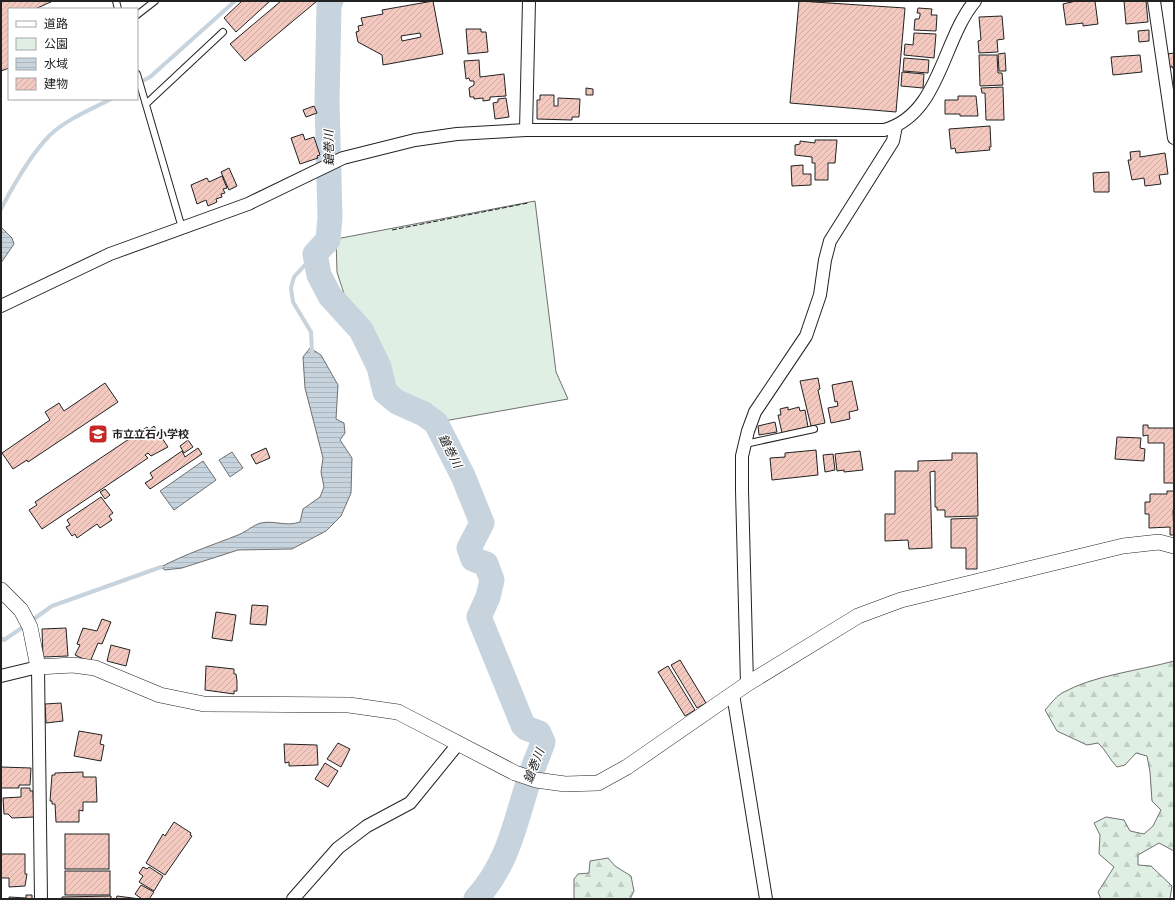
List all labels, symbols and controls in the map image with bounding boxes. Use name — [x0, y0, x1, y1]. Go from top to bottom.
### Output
legend — [8, 8, 138, 100]
text: 道路 — [44, 17, 68, 31]
text: 公園 — [44, 37, 68, 51]
text: 水域 — [44, 57, 68, 71]
text: 建物 — [44, 77, 68, 91]
water label: 鎗巻川 — [322, 128, 336, 166]
school or university icon: 市立立石小学校 — [87, 423, 109, 445]
place label: 市立立石小学校 — [112, 428, 189, 440]
water label: 鎗巻川 — [436, 432, 465, 472]
water label: 鎗巻川 — [521, 745, 548, 785]

